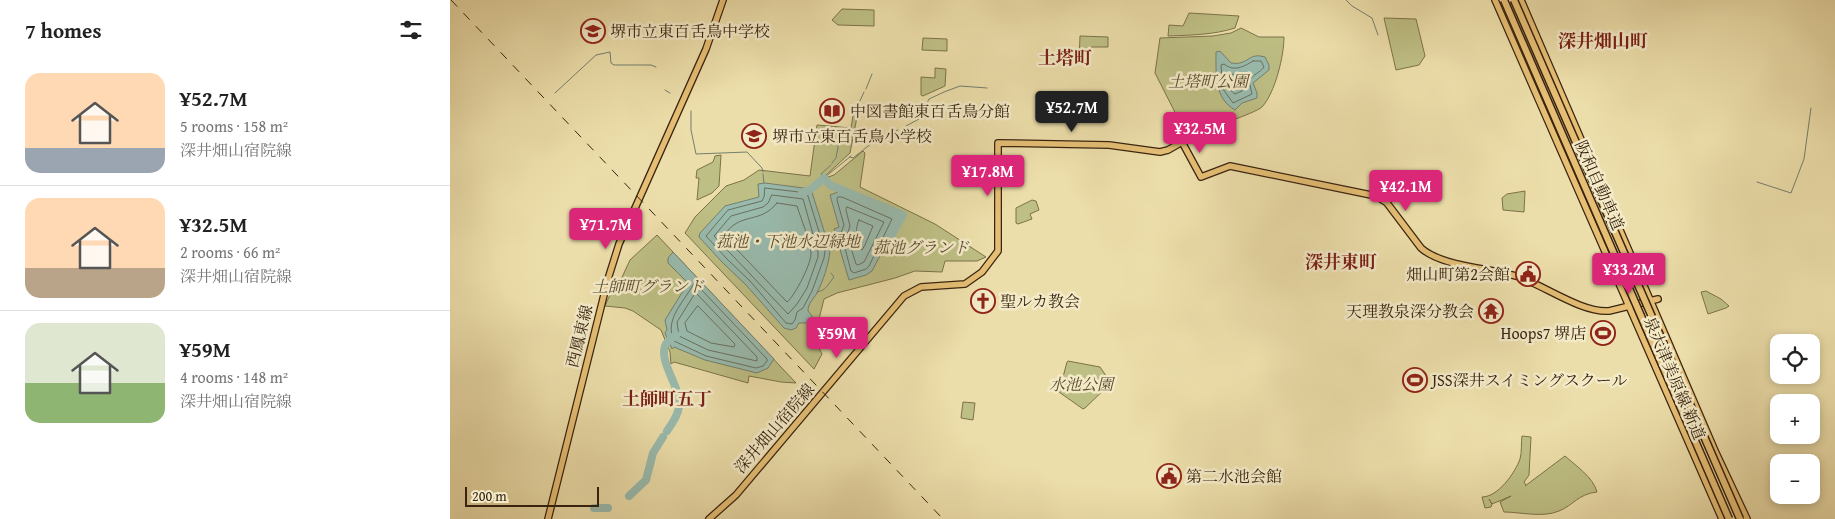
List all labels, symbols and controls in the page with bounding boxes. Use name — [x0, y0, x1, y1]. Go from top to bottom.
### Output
text: 7 homes — [25, 15, 101, 46]
icon: filters — [397, 16, 425, 44]
school or university icon: 堺市立東百舌鳥中学校 — [580, 18, 606, 44]
place label: 堺市立東百舌鳥中学校 — [610, 19, 770, 43]
district label: 深井畑山町 — [1558, 27, 1648, 54]
district label: 土塔町 — [1038, 44, 1092, 71]
park label: 土塔町公園 — [1168, 69, 1251, 93]
text: ¥52.7M — [180, 83, 248, 114]
pin: ¥52.7M — [1031, 90, 1113, 133]
icon: home — [65, 93, 125, 153]
text: ¥52.7M — [1046, 95, 1098, 119]
library icon: 中図書館東百舌鳥分館 — [819, 98, 845, 124]
place label: 中図書館東百舌鳥分館 — [850, 99, 1010, 123]
pin: ¥32.5M — [1159, 112, 1241, 154]
text: 5 rooms · 158 m² — [180, 114, 288, 138]
text: ¥32.5M — [1174, 116, 1226, 140]
school or university icon: 堺市立東百舌鳥小学校 — [741, 123, 767, 149]
place label: 堺市立東百舌鳥小学校 — [772, 124, 932, 148]
street label: 阪和自動車道 — [1570, 136, 1630, 234]
text: 深井畑山宿院線 — [180, 138, 292, 162]
pin: ¥17.8M — [947, 154, 1029, 197]
text: ¥17.8M — [962, 159, 1014, 183]
pin: ¥42.1M — [1365, 170, 1447, 212]
text: ¥42.1M — [1380, 174, 1432, 198]
pin: ¥71.7M — [565, 208, 647, 250]
text: ¥32.5M — [180, 209, 248, 240]
text: ¥71.7M — [580, 212, 632, 236]
icon: home — [65, 218, 125, 278]
park label: 菰池・下池水辺緑地 — [716, 229, 862, 253]
park label: 菰池グランド — [873, 235, 970, 259]
text: 2 rooms · 66 m² — [180, 240, 280, 264]
district label: 深井東町 — [1305, 248, 1377, 275]
pin: ¥33.2M — [1588, 252, 1670, 295]
text: ¥33.2M — [1603, 257, 1655, 281]
public building icon: 畑山町第2会館 — [1515, 261, 1541, 287]
place label: 畑山町第2会館 — [1406, 262, 1510, 286]
text: 深井畑山宿院線 — [180, 264, 292, 288]
park label: 土師町グランド — [592, 274, 705, 298]
church icon: 聖ルカ教会 — [970, 288, 996, 314]
place label: 聖ルカ教会 — [1000, 289, 1080, 313]
temple icon: 天理教泉深分教会 — [1478, 298, 1504, 324]
place label: 天理教泉深分教会 — [1346, 299, 1474, 323]
street label: 西鳳東線 — [560, 302, 598, 370]
street label: 泉大津美原線 新道 — [1638, 313, 1712, 443]
pin: ¥59M — [807, 316, 867, 359]
sports icon: Hoops7 堺店 — [1590, 320, 1616, 346]
text: ¥59M — [818, 321, 856, 345]
place label: Hoops7 堺店 — [1501, 321, 1586, 345]
text: ¥59M — [180, 334, 231, 365]
map controls — [1770, 334, 1820, 504]
button: locate — [1770, 334, 1820, 384]
icon: home — [65, 343, 125, 403]
text: 4 rooms · 148 m² — [180, 365, 288, 389]
sports icon: JSS深井スイミングスクール — [1402, 367, 1428, 393]
place label: JSS深井スイミングスクール — [1430, 368, 1628, 392]
park label: 水池公園 — [1049, 372, 1116, 396]
street label: 深井畑山宿院線 — [728, 378, 820, 478]
district label: 土師町五丁 — [622, 385, 712, 412]
text: 深井畑山宿院線 — [180, 389, 292, 413]
button: + — [1770, 394, 1820, 444]
button: − — [1770, 454, 1820, 504]
public building icon: 第二水池会館 — [1156, 463, 1182, 489]
place label: 第二水池会館 — [1186, 464, 1282, 488]
scale bar — [465, 484, 599, 507]
text: 200 m — [472, 486, 507, 506]

